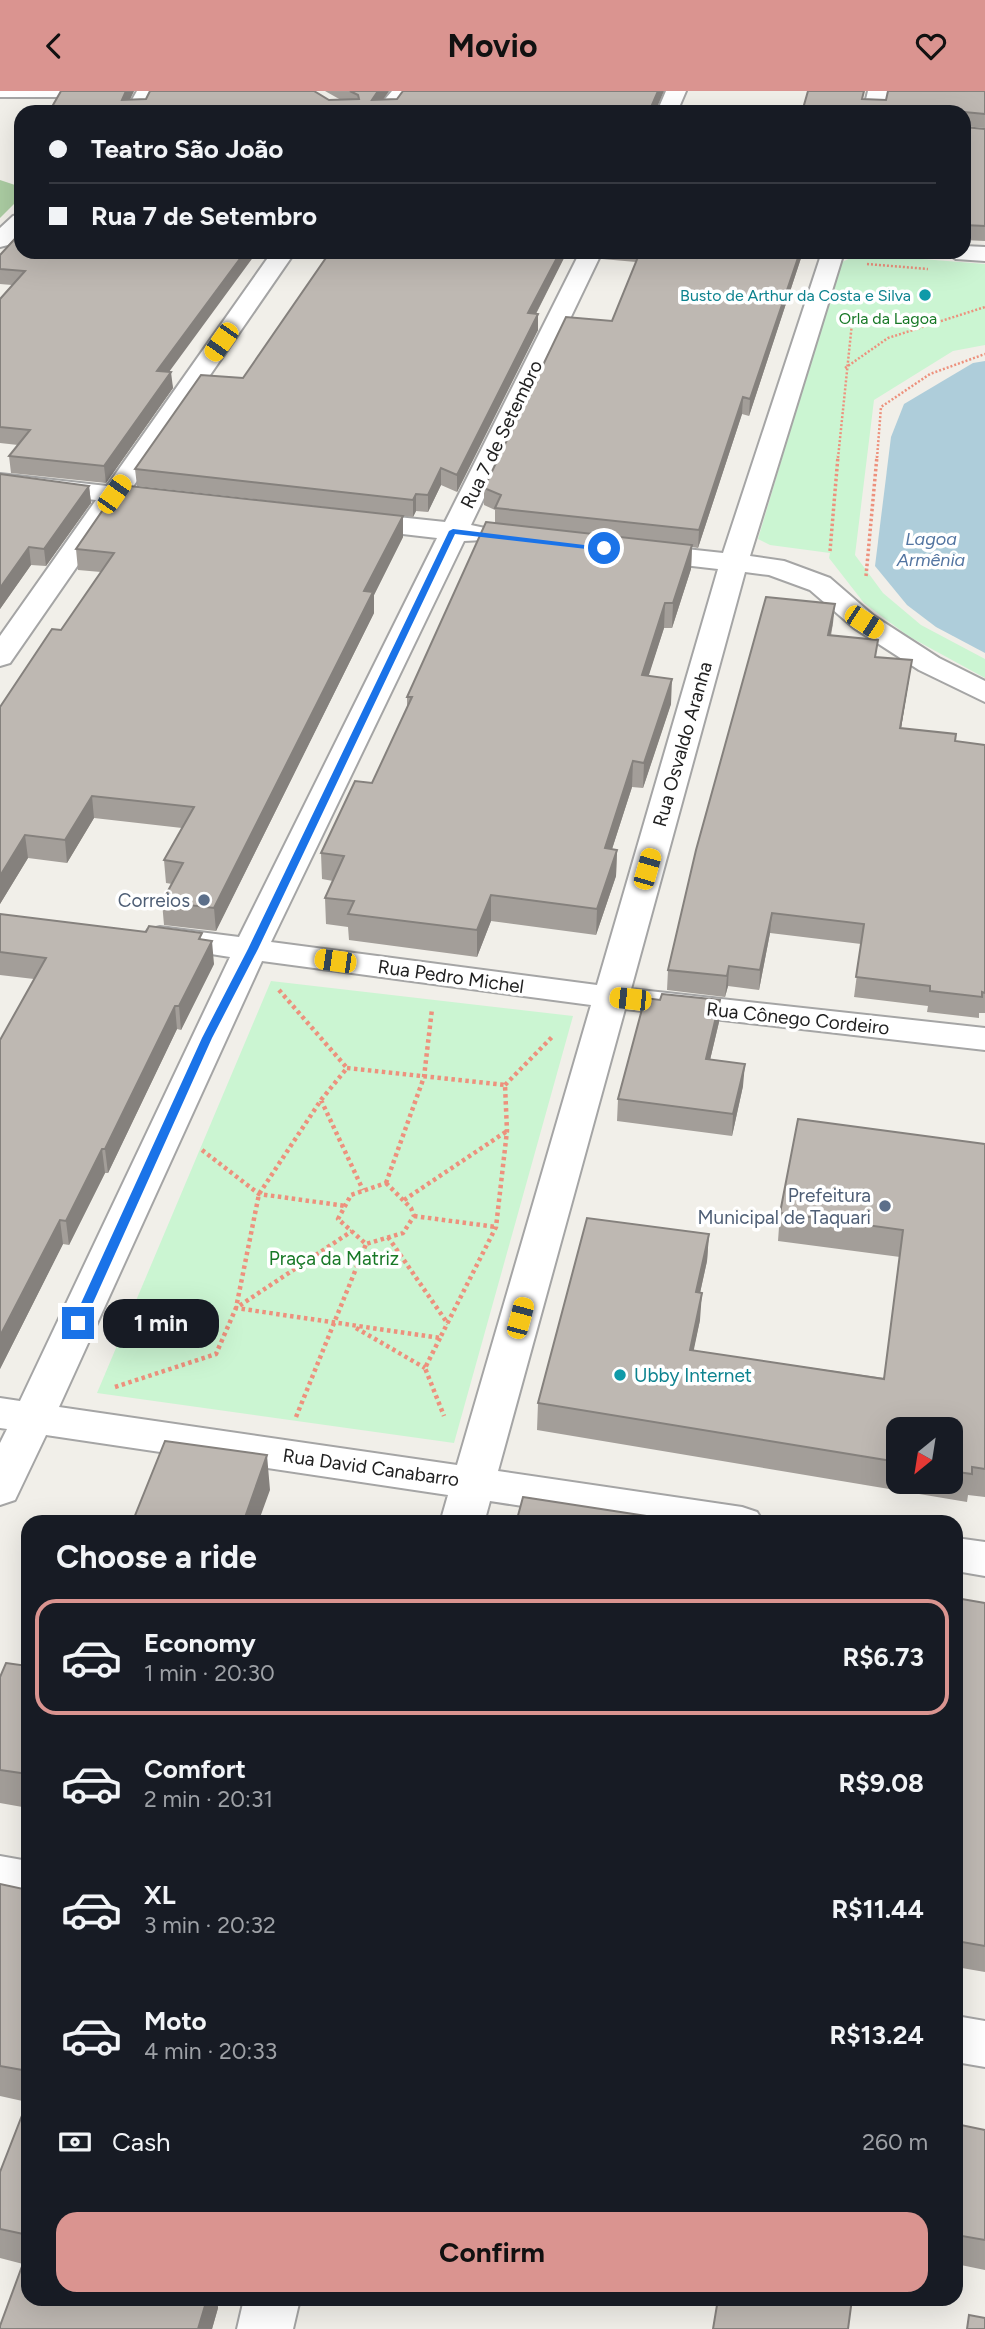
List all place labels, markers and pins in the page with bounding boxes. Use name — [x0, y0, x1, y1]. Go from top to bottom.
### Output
place label: Busto de Arthur da Costa e Silva — [680, 286, 911, 305]
marker: Busto de Arthur da Costa e Silva — [917, 287, 933, 303]
place label: Correios — [118, 889, 190, 912]
marker: Correios — [196, 892, 212, 908]
place label: Prefeitura Municipal de Taquari — [698, 1184, 871, 1229]
marker: Prefeitura Municipal de Taquari — [877, 1198, 893, 1214]
place label: Ubby Internet — [634, 1364, 752, 1387]
marker: Ubby Internet — [612, 1367, 628, 1383]

